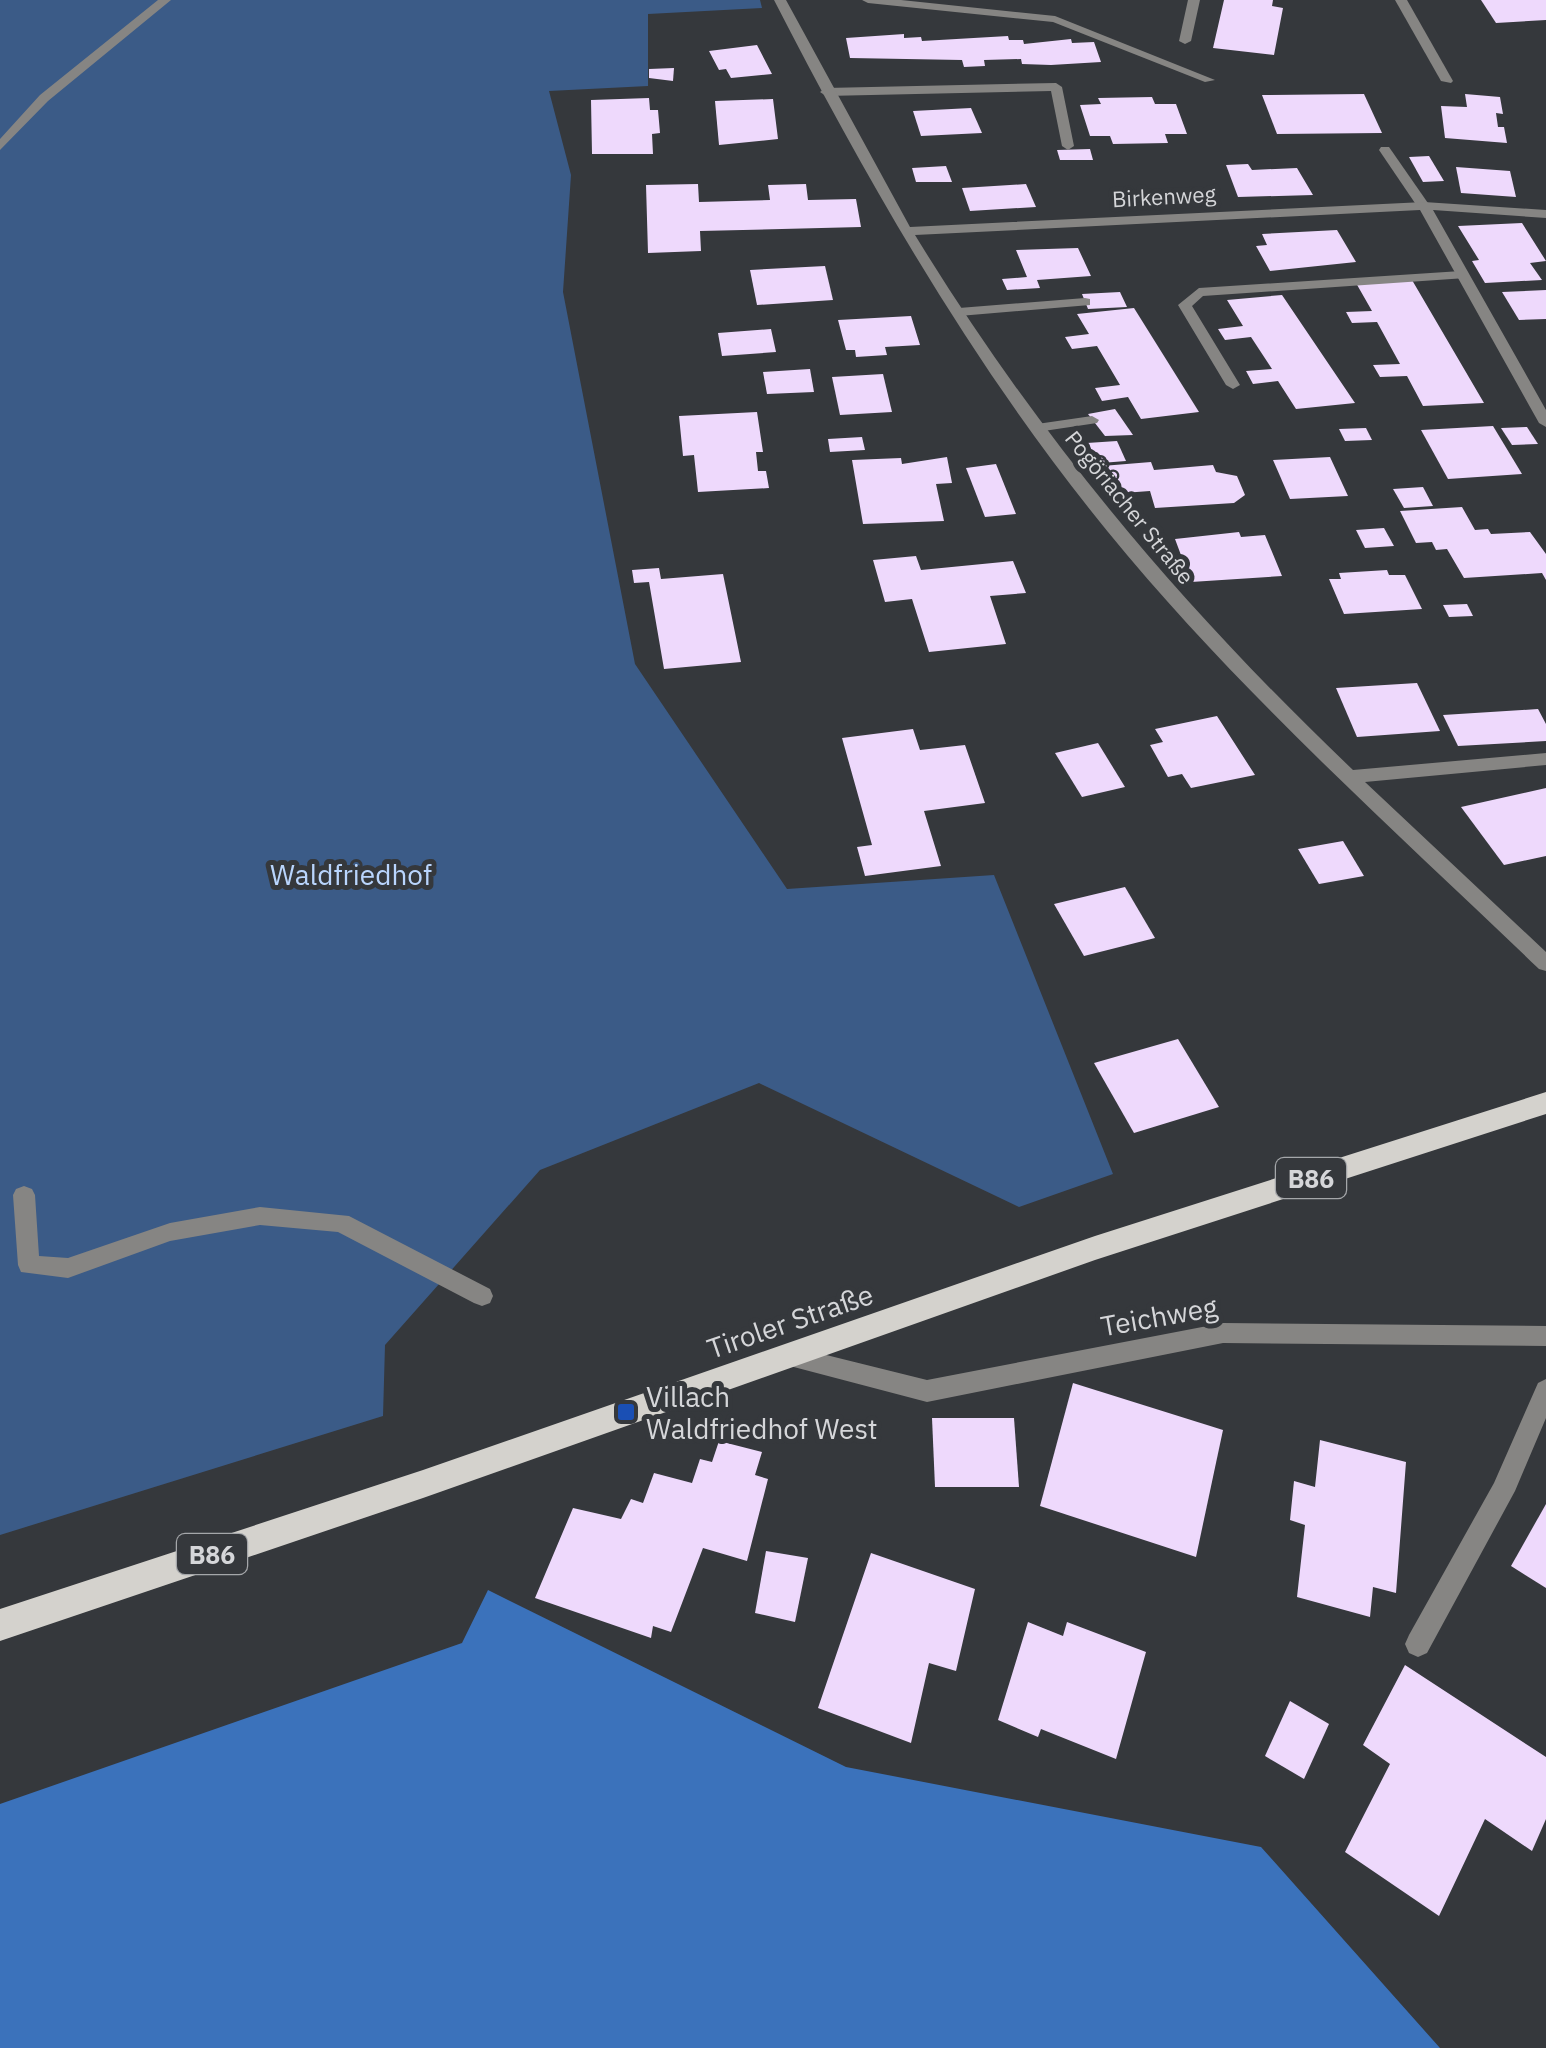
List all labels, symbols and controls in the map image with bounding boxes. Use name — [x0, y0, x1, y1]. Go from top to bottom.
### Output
street label: Birkenweg — [1111, 179, 1217, 213]
street label: Pogöriacher Straße — [1059, 424, 1201, 590]
park label: Waldfriedhof — [270, 856, 432, 893]
road number: B86 — [1276, 1158, 1346, 1198]
street label: Tiroler Straße — [702, 1275, 878, 1367]
street label: Teichweg — [1098, 1288, 1220, 1344]
place label: Villach Waldfriedhof West — [646, 1378, 878, 1447]
marker: Villach Waldfriedhof West — [615, 1401, 637, 1423]
road number: B86 — [177, 1534, 247, 1574]

